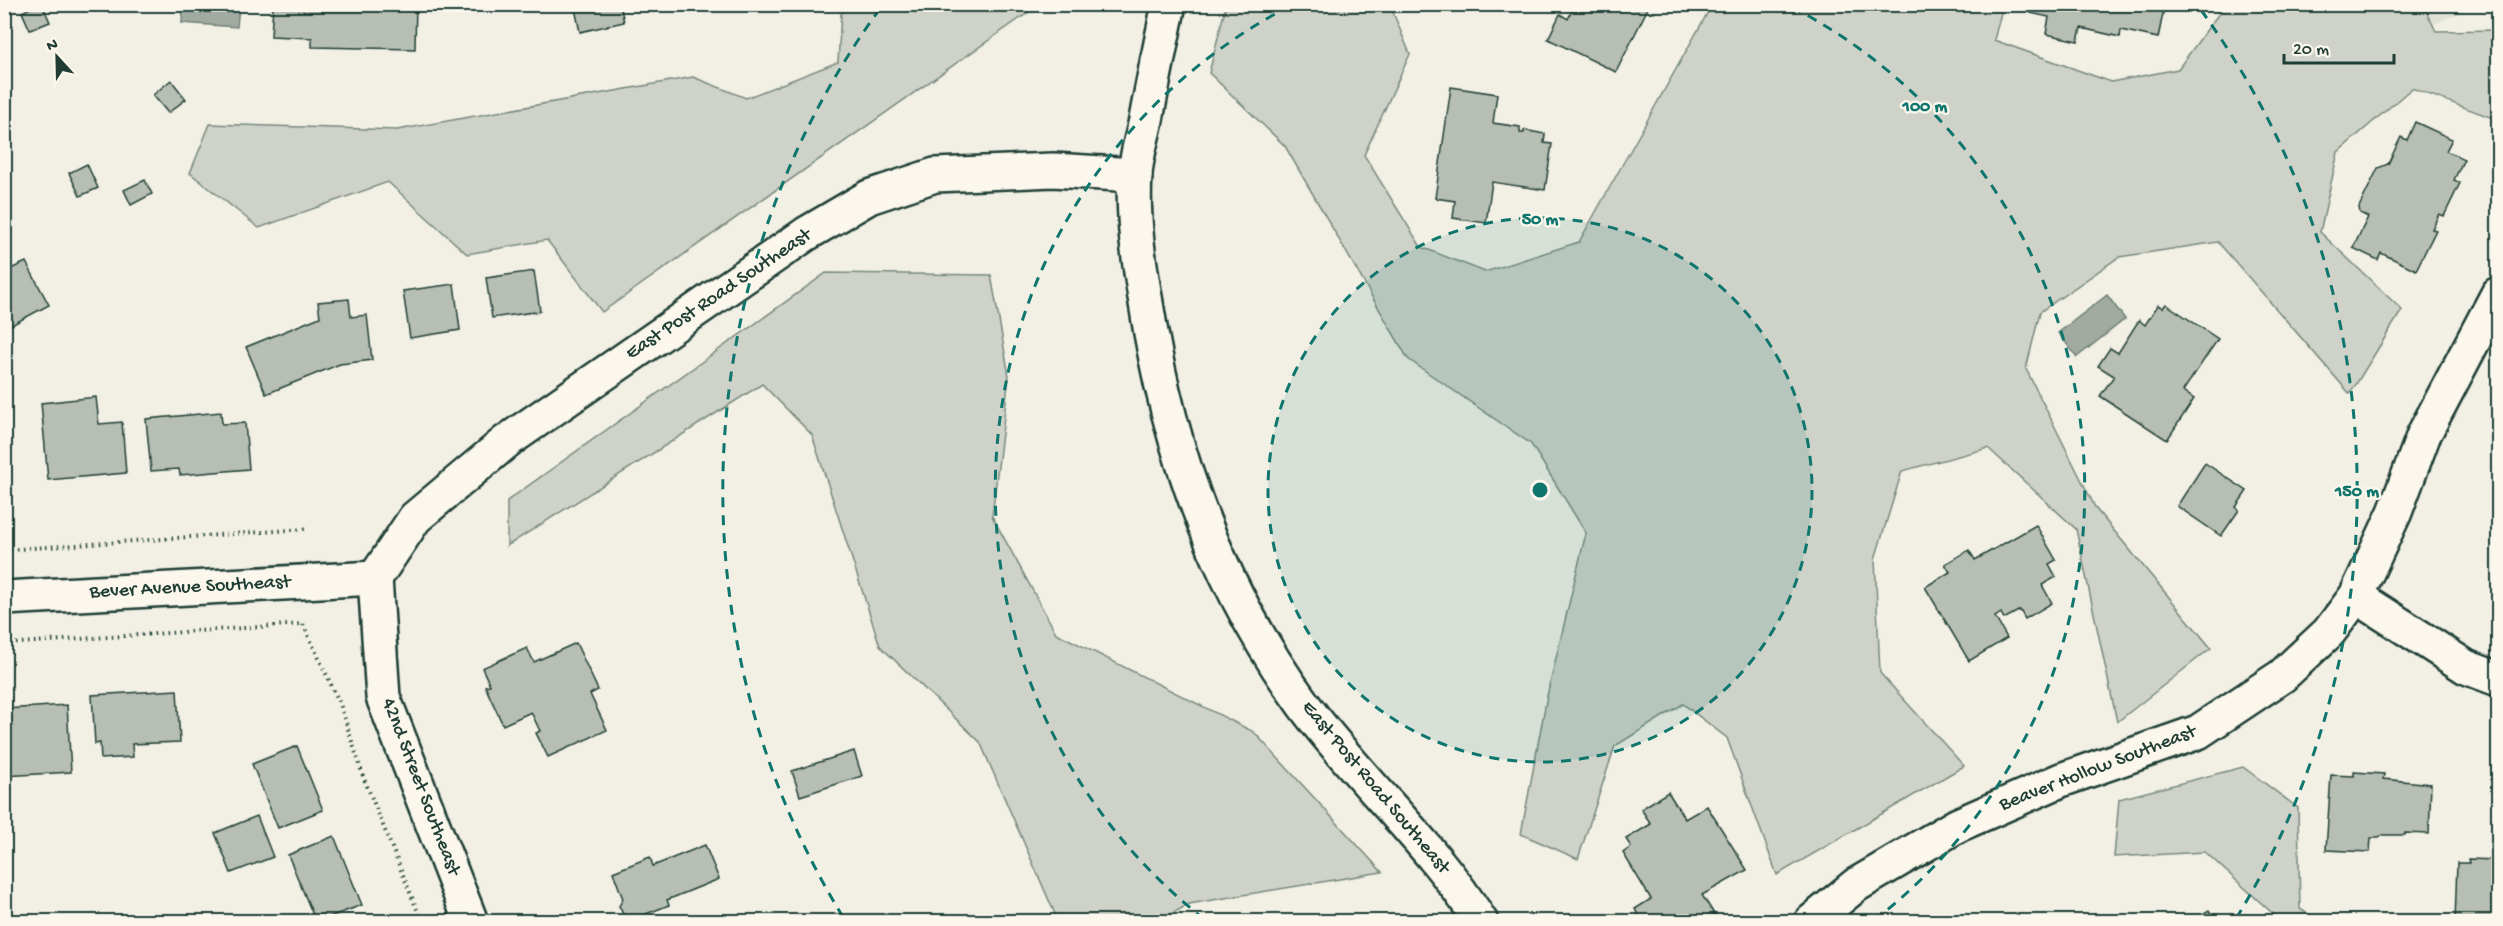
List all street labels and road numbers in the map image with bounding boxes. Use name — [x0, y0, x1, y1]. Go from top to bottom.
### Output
street label: East Post Road Southeast — [622, 223, 818, 366]
street label: Bever Avenue Southeast — [88, 571, 293, 605]
street label: 42nd Street Southeast — [376, 695, 465, 881]
street label: East Post Road Southeast — [1296, 697, 1455, 881]
street label: Beaver Hollow Southeast — [1996, 720, 2201, 817]

